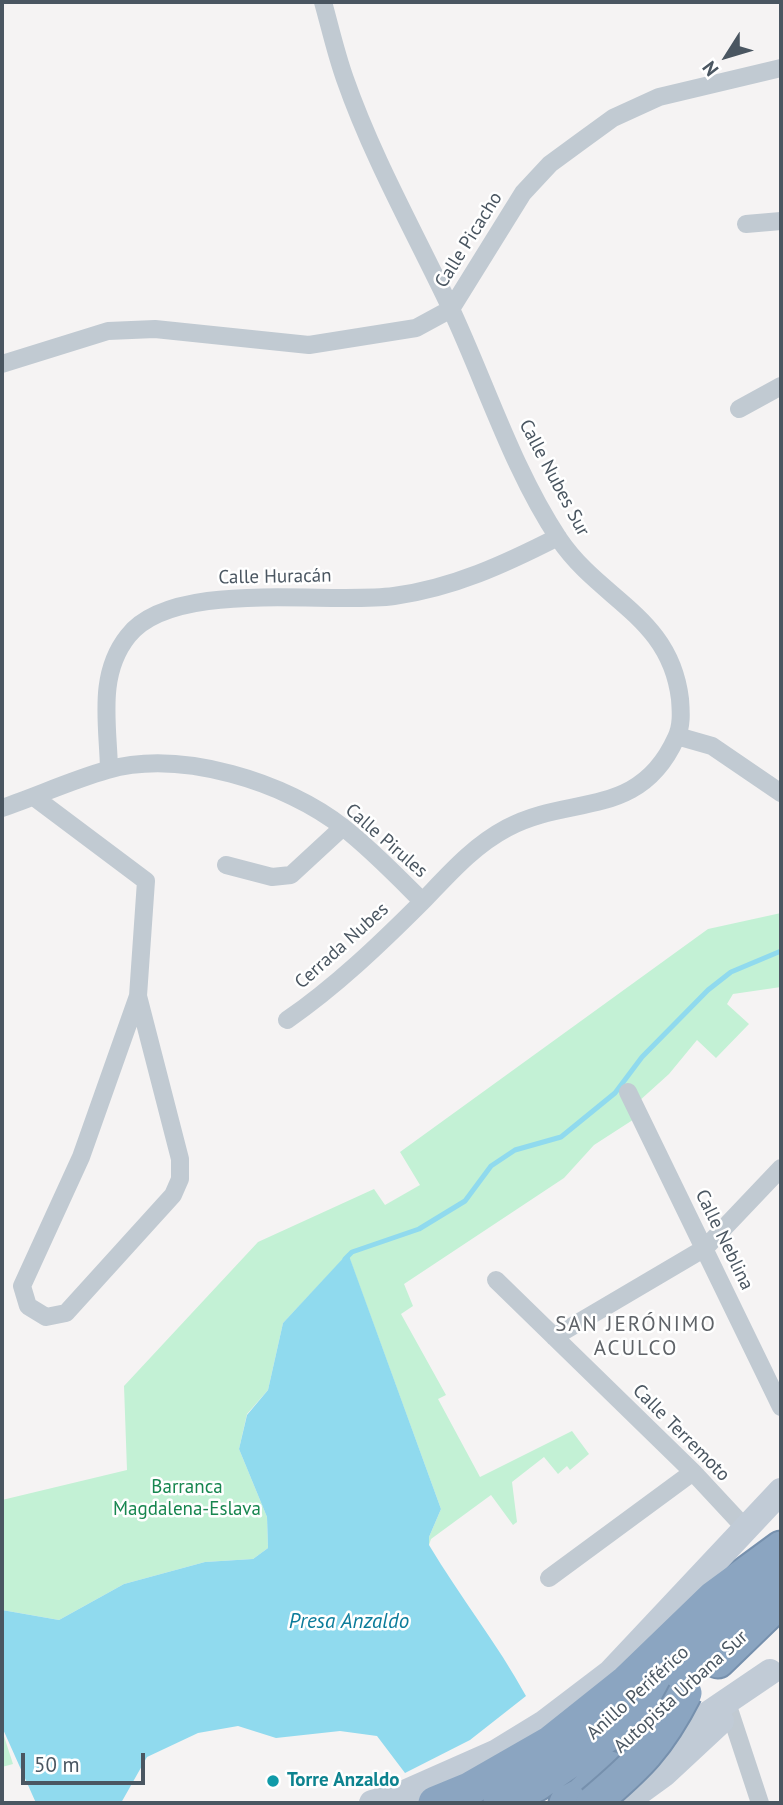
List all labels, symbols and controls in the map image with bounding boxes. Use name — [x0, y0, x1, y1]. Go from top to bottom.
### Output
north arrow — [692, 21, 762, 91]
text: N — [697, 56, 724, 81]
street label: Calle Picacho — [431, 188, 507, 292]
street label: Calle Nubes Sur — [514, 416, 594, 540]
street label: Calle Huracán — [218, 565, 332, 589]
street label: Calle Pirules — [340, 799, 432, 883]
street label: Cerrada Nubes — [291, 898, 393, 994]
street label: Calle Neblina — [690, 1186, 758, 1294]
district label: SAN JERÓNIMO ACULCO — [557, 1312, 715, 1362]
street label: Calle Terremoto — [628, 1380, 734, 1486]
park label: Barranca Magdalena-Eslava — [113, 1477, 261, 1521]
water label: Presa Anzaldo — [289, 1609, 409, 1635]
street label: Autopista Urbana Sur — [609, 1626, 753, 1758]
street label: Anillo Periférico — [582, 1641, 694, 1745]
scale bar — [24, 1738, 149, 1782]
text: 50 m — [34, 1751, 80, 1778]
place label: Torre Anzaldo — [287, 1770, 399, 1792]
marker: Torre Anzaldo — [265, 1773, 281, 1789]

